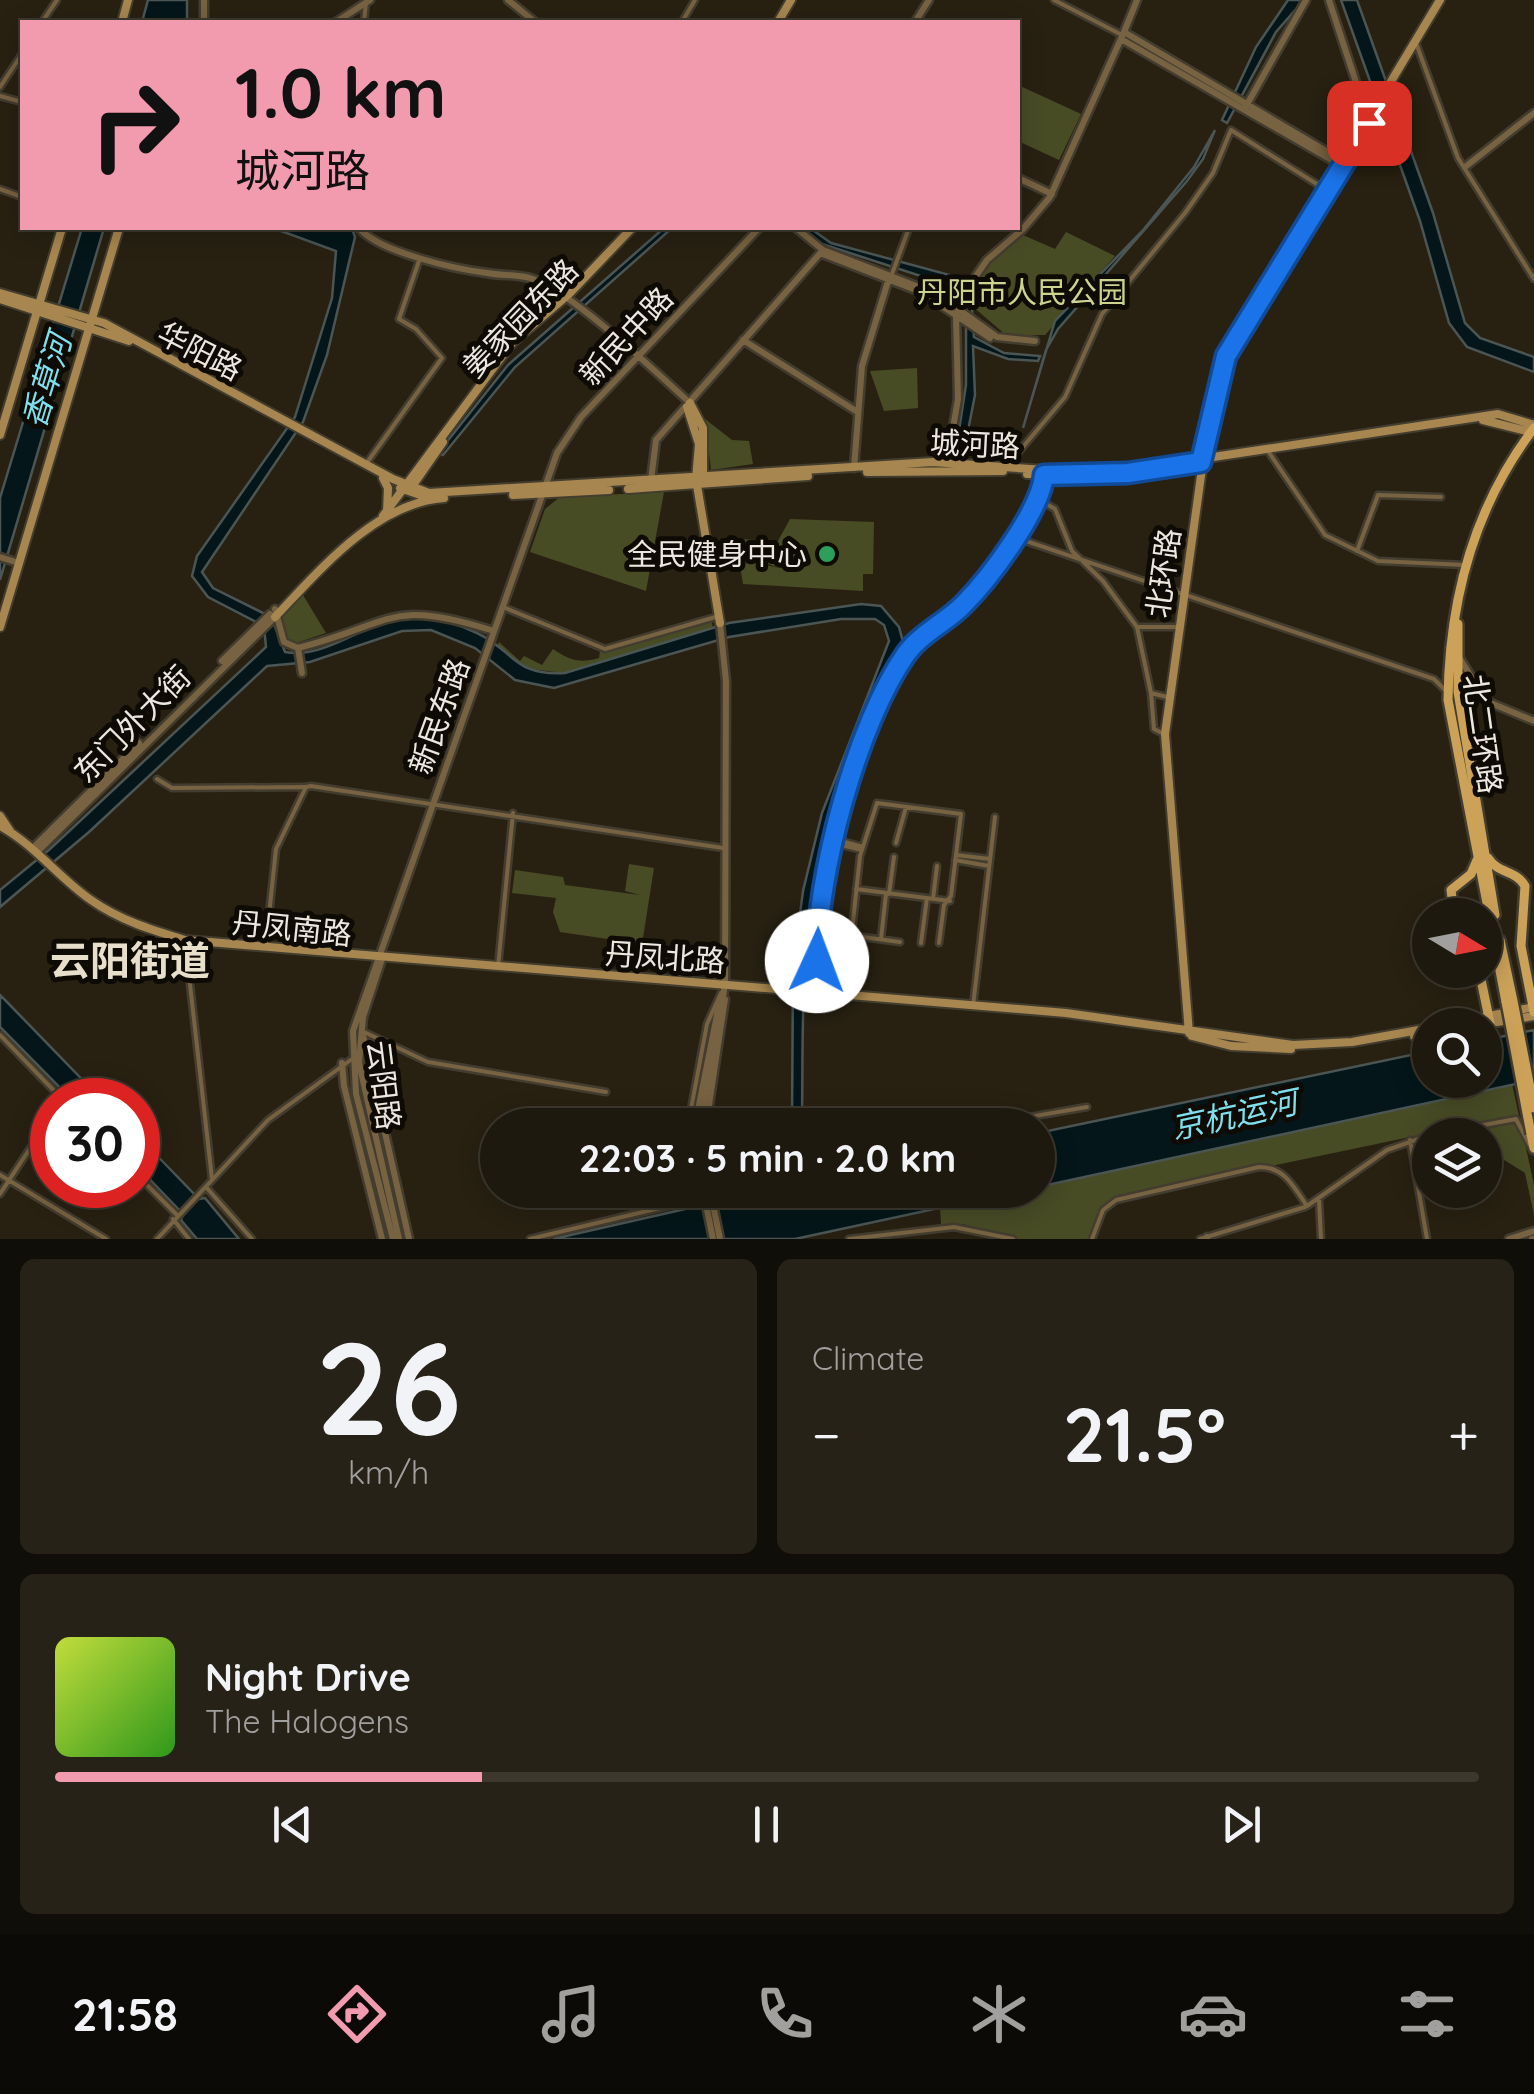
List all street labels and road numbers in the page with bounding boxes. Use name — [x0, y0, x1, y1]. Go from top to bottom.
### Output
street label: 姜家园东路 — [454, 251, 586, 385]
street label: 新民中路 — [571, 279, 681, 393]
street label: 华阳路 — [151, 314, 249, 388]
street label: 城河路 — [929, 423, 1021, 465]
street label: 北环路 — [1138, 526, 1188, 620]
street label: 新民东路 — [401, 653, 477, 779]
street label: 东门外大街 — [66, 658, 198, 790]
street label: 北二环路 — [1456, 672, 1510, 796]
street label: 丹凤南路 — [230, 903, 354, 953]
street label: 丹凤北路 — [604, 934, 726, 980]
street label: 云阳路 — [360, 1038, 408, 1132]

